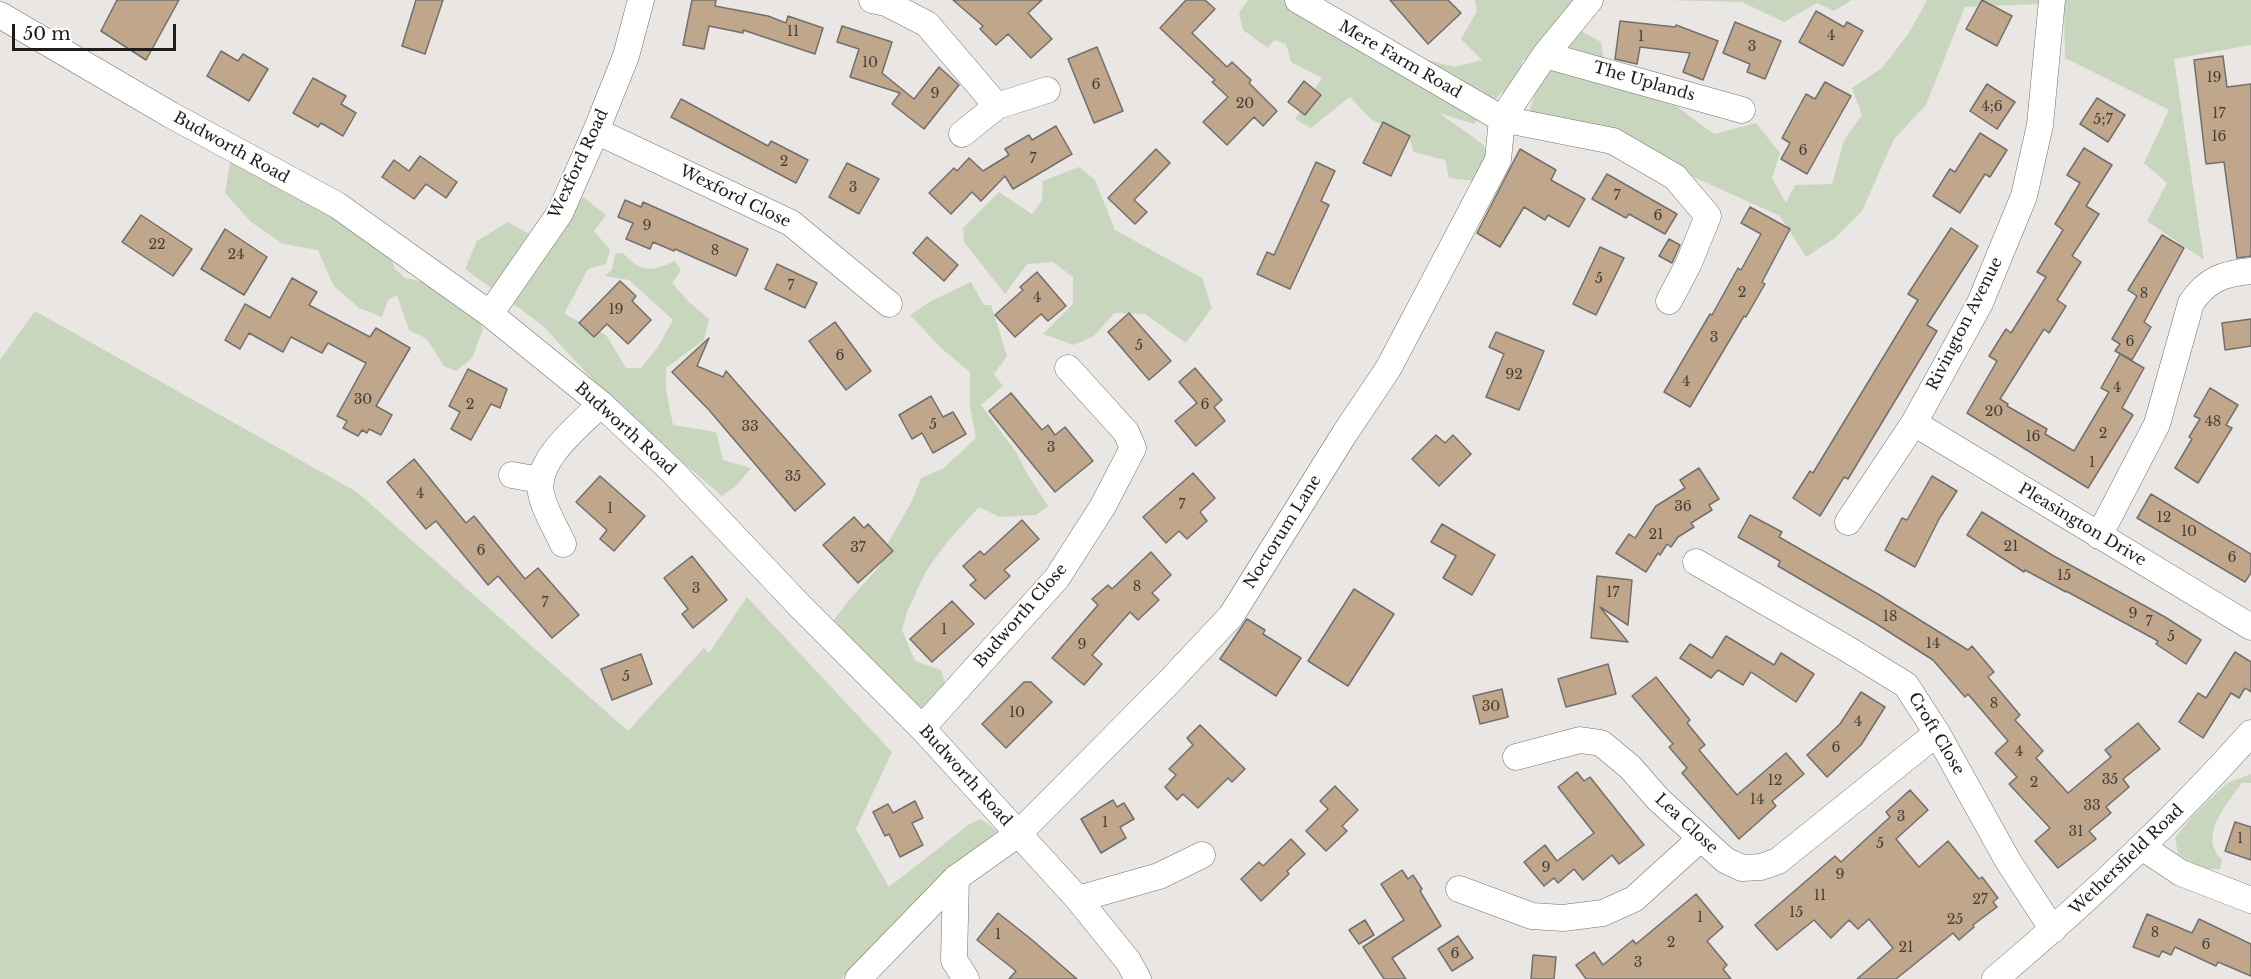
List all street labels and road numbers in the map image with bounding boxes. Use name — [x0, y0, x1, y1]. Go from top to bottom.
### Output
street label: Mere Farm Road — [1335, 17, 1465, 103]
street label: The Uplands — [1591, 58, 1697, 106]
street label: Wexford Road — [545, 106, 613, 222]
street label: Budworth Road — [170, 108, 292, 188]
street label: Wexford Close — [676, 162, 794, 232]
street label: Rivington Avenue — [1923, 254, 2007, 394]
street label: Budworth Road — [571, 379, 679, 479]
street label: Noctorum Lane — [1240, 472, 1326, 592]
street label: Pleasington Drive — [2015, 479, 2149, 571]
street label: Budworth Close — [971, 560, 1071, 672]
street label: Croft Close — [1904, 689, 1968, 779]
street label: Budworth Road — [915, 722, 1015, 830]
street label: Lea Close — [1650, 790, 1722, 858]
street label: Wethersfield Road — [2066, 801, 2188, 919]

